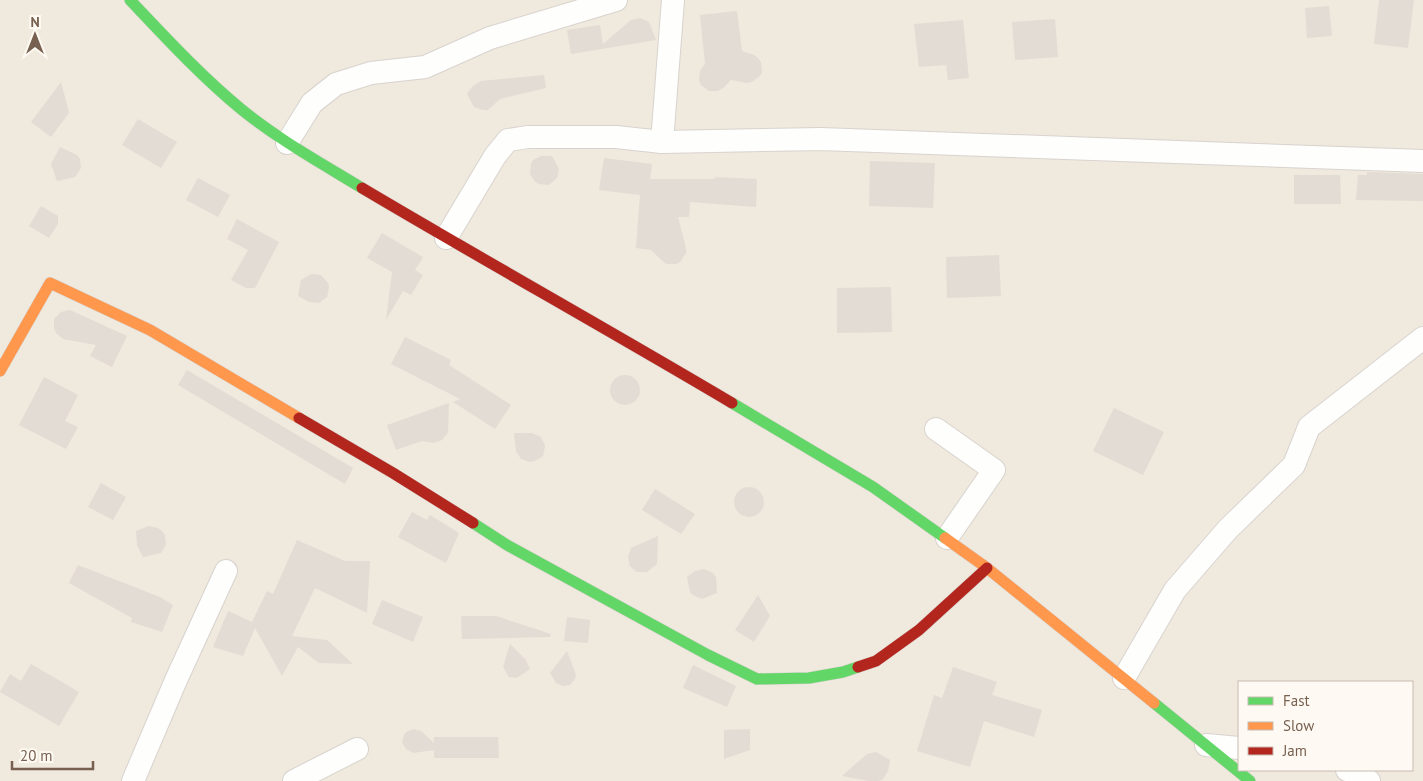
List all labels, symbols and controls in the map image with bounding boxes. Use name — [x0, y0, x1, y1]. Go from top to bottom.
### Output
north arrow — [10, 10, 60, 60]
text: N — [30, 13, 40, 31]
legend — [1238, 681, 1413, 771]
text: Fast — [1283, 691, 1310, 710]
text: Slow — [1283, 716, 1314, 735]
scale bar — [12, 738, 94, 770]
text: Jam — [1282, 741, 1307, 760]
text: 20 m — [20, 746, 53, 765]

